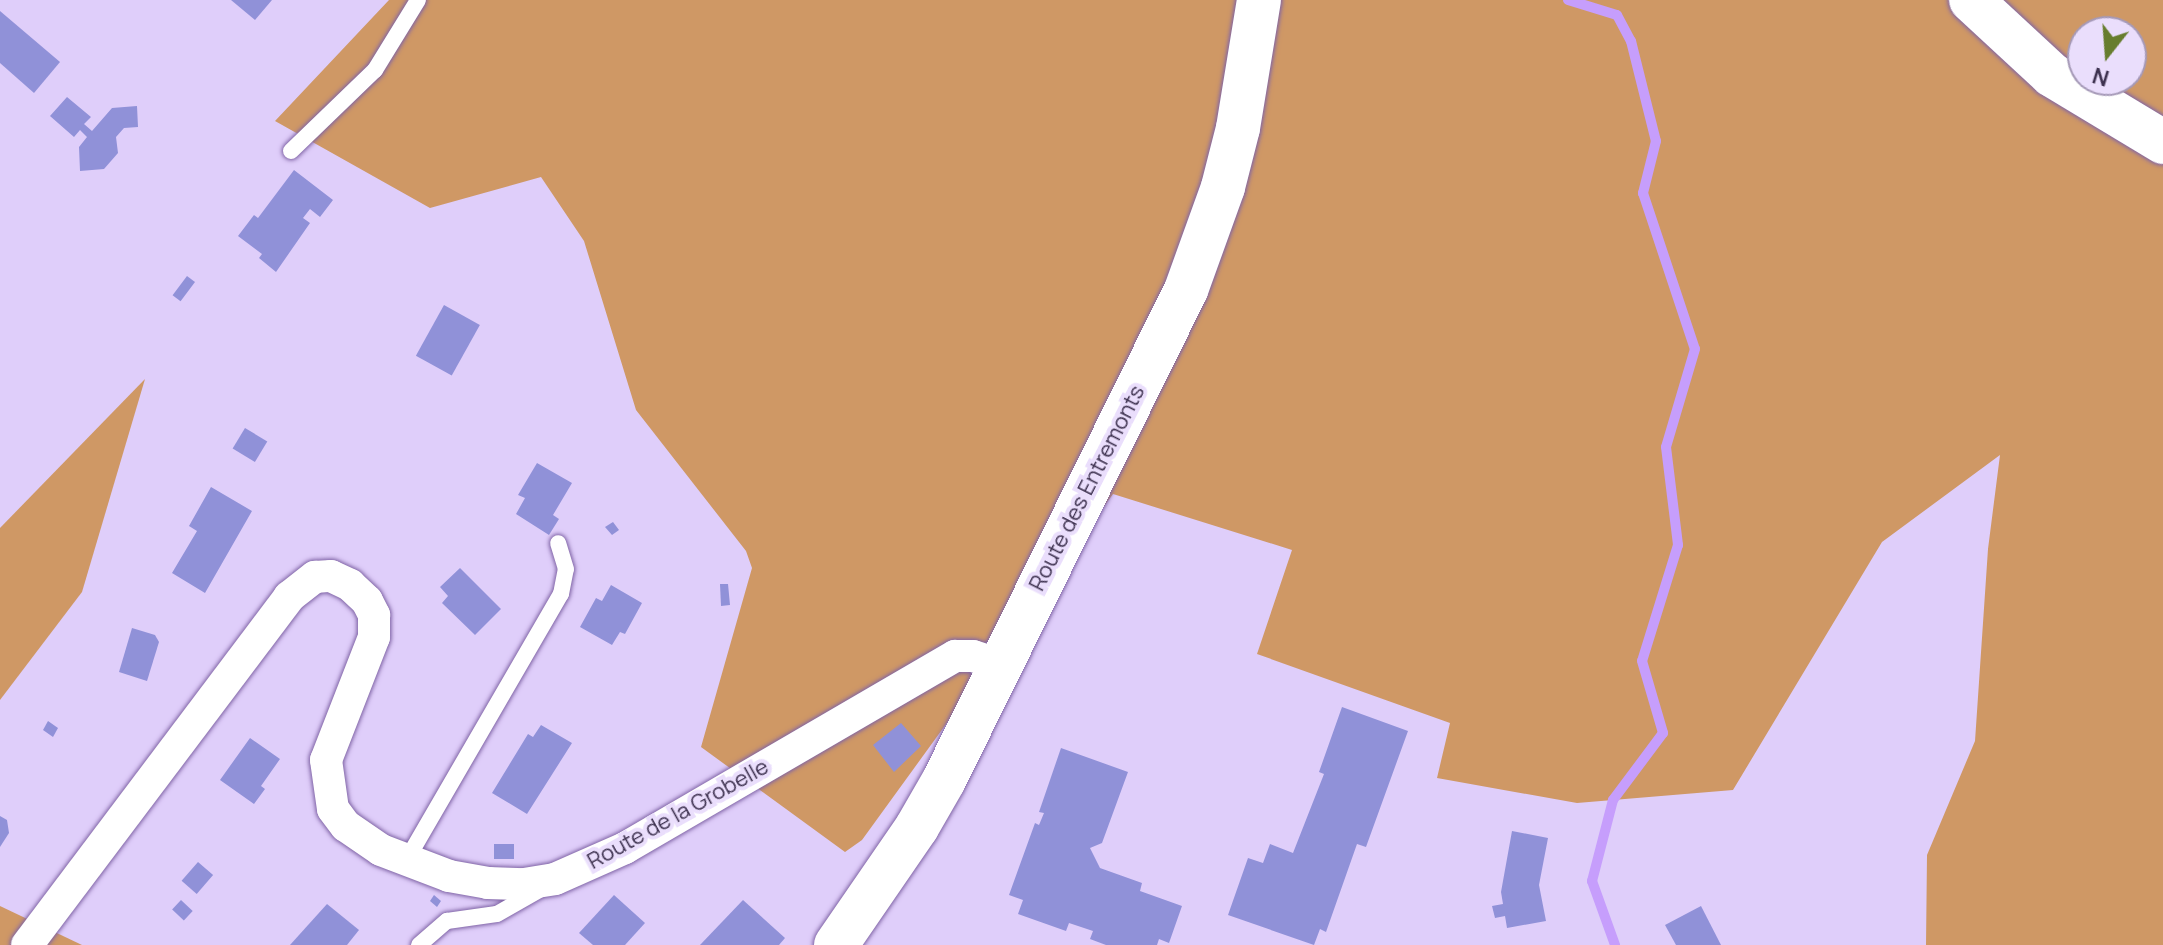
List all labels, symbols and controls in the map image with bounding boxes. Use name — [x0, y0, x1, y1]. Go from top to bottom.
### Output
north arrow — [2067, 16, 2147, 96]
text: N — [2089, 60, 2113, 94]
street label: Route des Entremonts — [1024, 381, 1150, 595]
street label: Route de la Grobelle — [583, 753, 773, 875]

